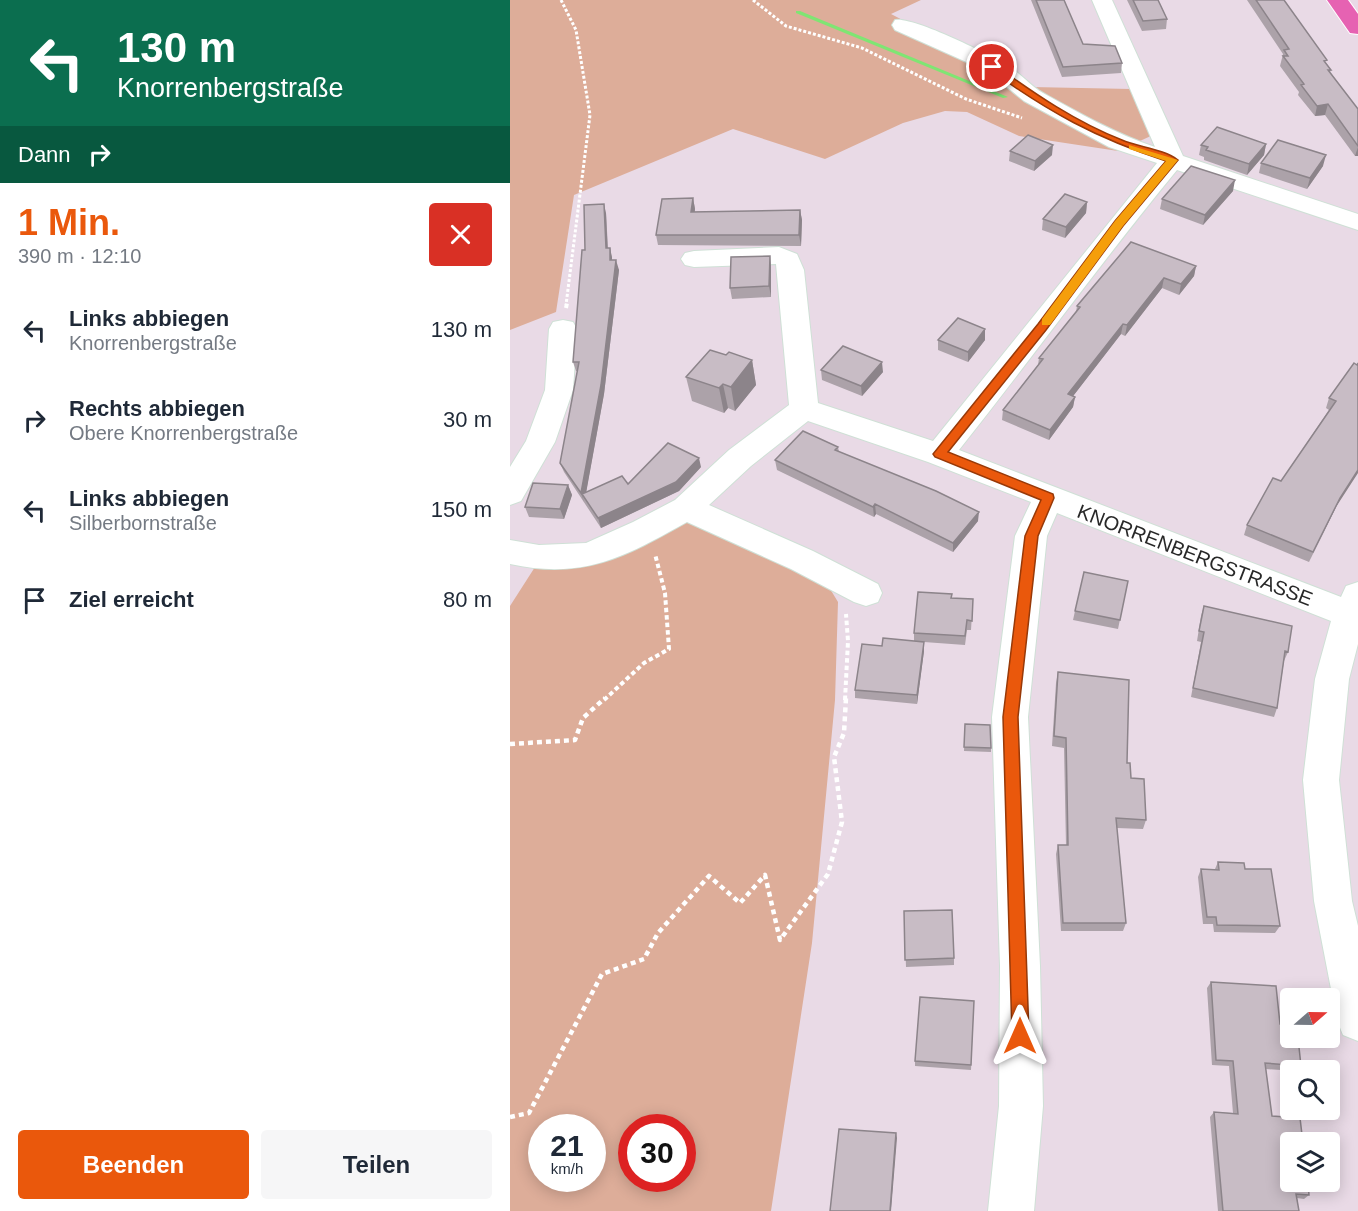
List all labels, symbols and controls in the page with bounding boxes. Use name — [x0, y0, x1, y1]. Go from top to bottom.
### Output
icon: left — [18, 24, 96, 102]
text: 130 m — [117, 24, 236, 71]
pin — [966, 41, 1017, 92]
icon: arrive — [975, 50, 1008, 83]
text: Knorrenbergstraße — [117, 73, 344, 103]
icon: right — [83, 138, 116, 171]
text: Dann — [18, 142, 71, 167]
text: 1 Min. — [18, 202, 120, 243]
button: close — [429, 203, 492, 266]
text: 390 m · 12:10 — [18, 245, 141, 267]
text: Links abbiegen — [69, 306, 229, 331]
icon: left — [18, 314, 51, 347]
text: 130 m — [431, 317, 492, 342]
text: Knorrenbergstraße — [69, 332, 237, 354]
text: Rechts abbiegen — [69, 396, 245, 421]
icon: right — [18, 404, 51, 437]
text: 30 m — [443, 407, 492, 432]
text: Obere Knorrenbergstraße — [69, 422, 298, 444]
text: Links abbiegen — [69, 486, 229, 511]
icon: left — [18, 494, 51, 527]
text: 150 m — [431, 497, 492, 522]
street label: KNORRENBERGSTRASSE — [1074, 500, 1316, 610]
text: Silberbornstraße — [69, 512, 217, 534]
icon: arrive — [18, 584, 51, 617]
text: Ziel erreicht — [69, 587, 194, 612]
text: 80 m — [443, 587, 492, 612]
north arrow — [1280, 988, 1340, 1048]
map controls — [1280, 988, 1340, 1192]
position arrow — [988, 1004, 1052, 1068]
button: search — [1280, 1060, 1340, 1120]
speed limit sign: 30 — [618, 1114, 696, 1192]
text: 21 — [550, 1129, 584, 1162]
button: Beenden — [18, 1130, 249, 1199]
button: Teilen — [261, 1130, 492, 1199]
button: layers — [1280, 1132, 1340, 1192]
text: km/h — [551, 1160, 583, 1177]

